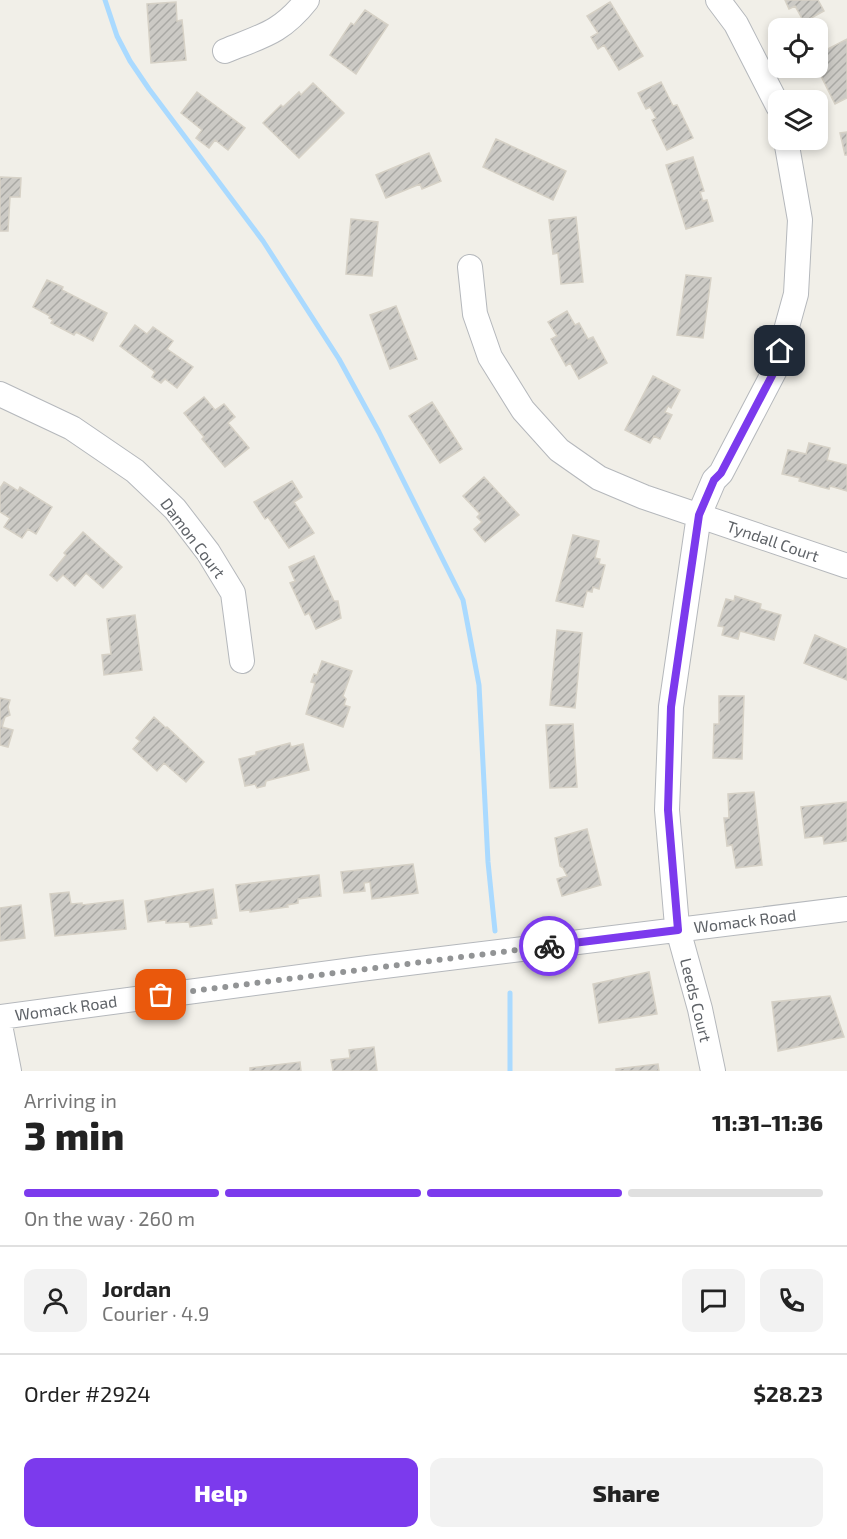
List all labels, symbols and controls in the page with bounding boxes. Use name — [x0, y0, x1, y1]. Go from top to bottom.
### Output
map controls — [768, 18, 828, 150]
button: locate — [768, 18, 828, 78]
button: layers — [768, 90, 828, 150]
pin — [754, 325, 805, 376]
icon: home — [763, 334, 796, 367]
street label: Damon Court — [157, 494, 230, 581]
street label: Tyndall Court — [725, 516, 822, 565]
street label: Womack Road — [693, 905, 797, 936]
courier — [519, 916, 579, 976]
icon: bike — [533, 930, 566, 963]
street label: Leeds Court — [677, 956, 716, 1044]
pin — [135, 969, 186, 1020]
icon: bag — [144, 978, 177, 1011]
street label: Womack Road — [14, 991, 118, 1024]
text: Arriving in — [24, 1088, 117, 1112]
text: 11:31–11:36 — [712, 1109, 823, 1135]
text: 3 min — [24, 1111, 124, 1158]
text: On the way · 260 m — [24, 1206, 195, 1230]
button: person — [24, 1269, 87, 1332]
button: chat — [682, 1269, 745, 1332]
button: phone — [760, 1269, 823, 1332]
text: Jordan — [102, 1275, 171, 1301]
text: Courier · 4.9 — [102, 1301, 209, 1325]
text: Order #2924 — [24, 1380, 151, 1406]
text: $28.23 — [753, 1380, 823, 1406]
button: Help — [24, 1458, 418, 1527]
button: Share — [430, 1458, 823, 1527]

